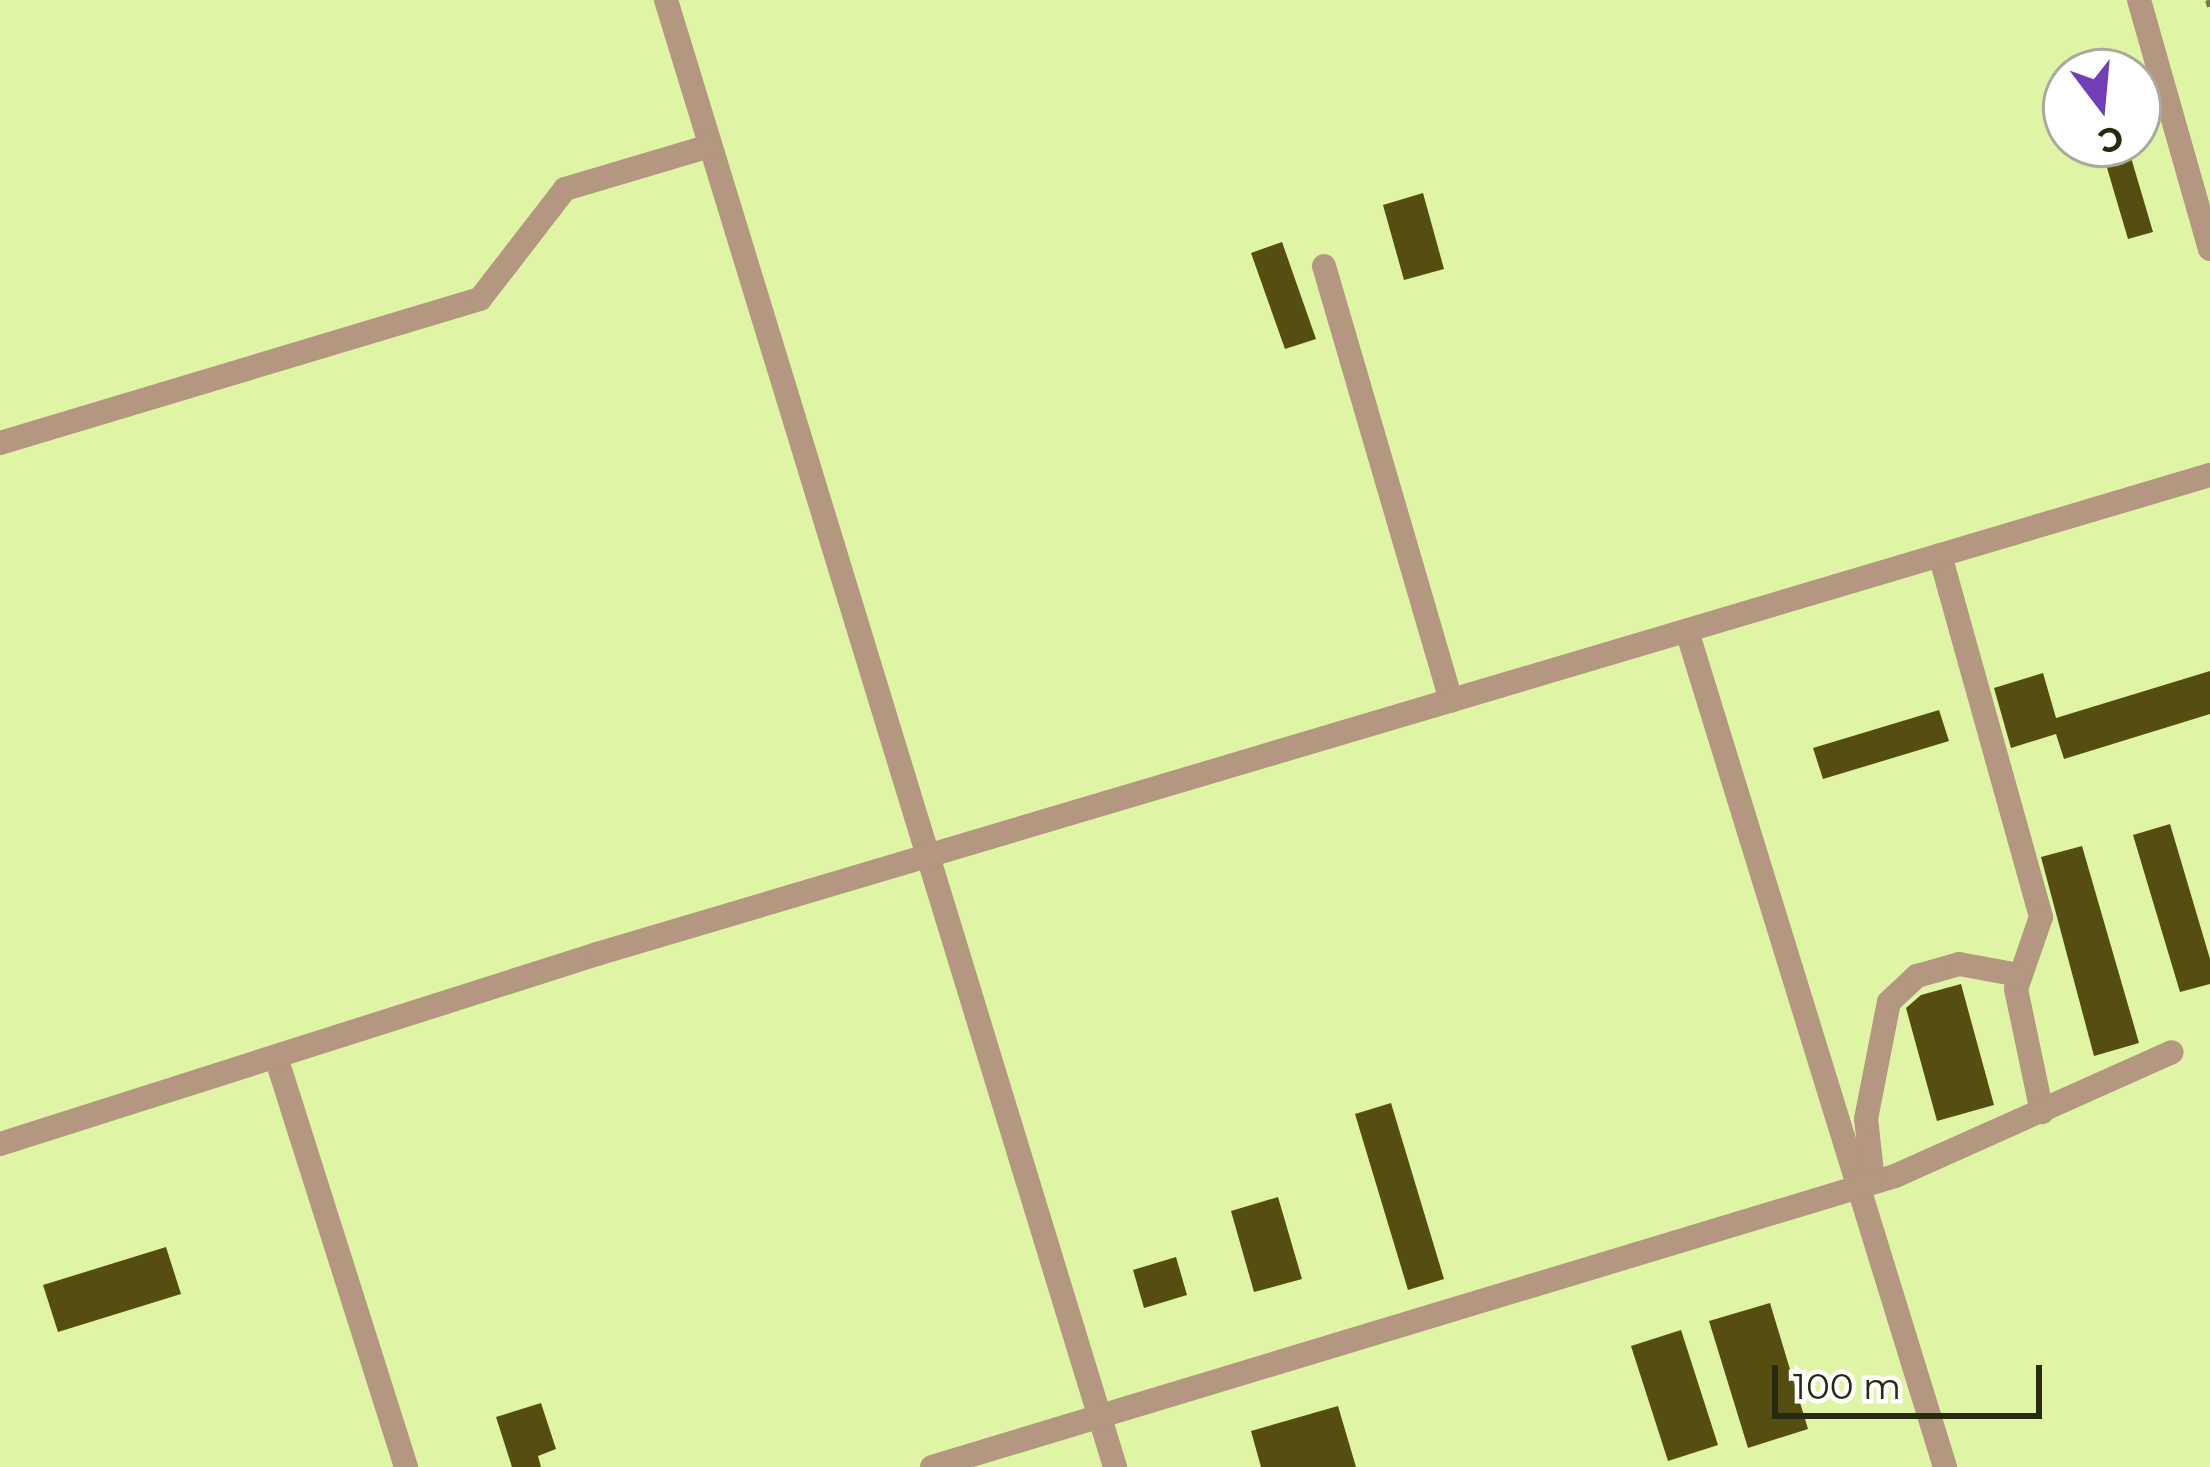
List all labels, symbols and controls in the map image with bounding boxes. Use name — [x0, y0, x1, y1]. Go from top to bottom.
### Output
north arrow — [2042, 48, 2162, 168]
text: С — [2094, 117, 2128, 162]
scale bar — [1778, 1341, 2048, 1415]
text: 100 m — [1793, 1364, 1901, 1408]

